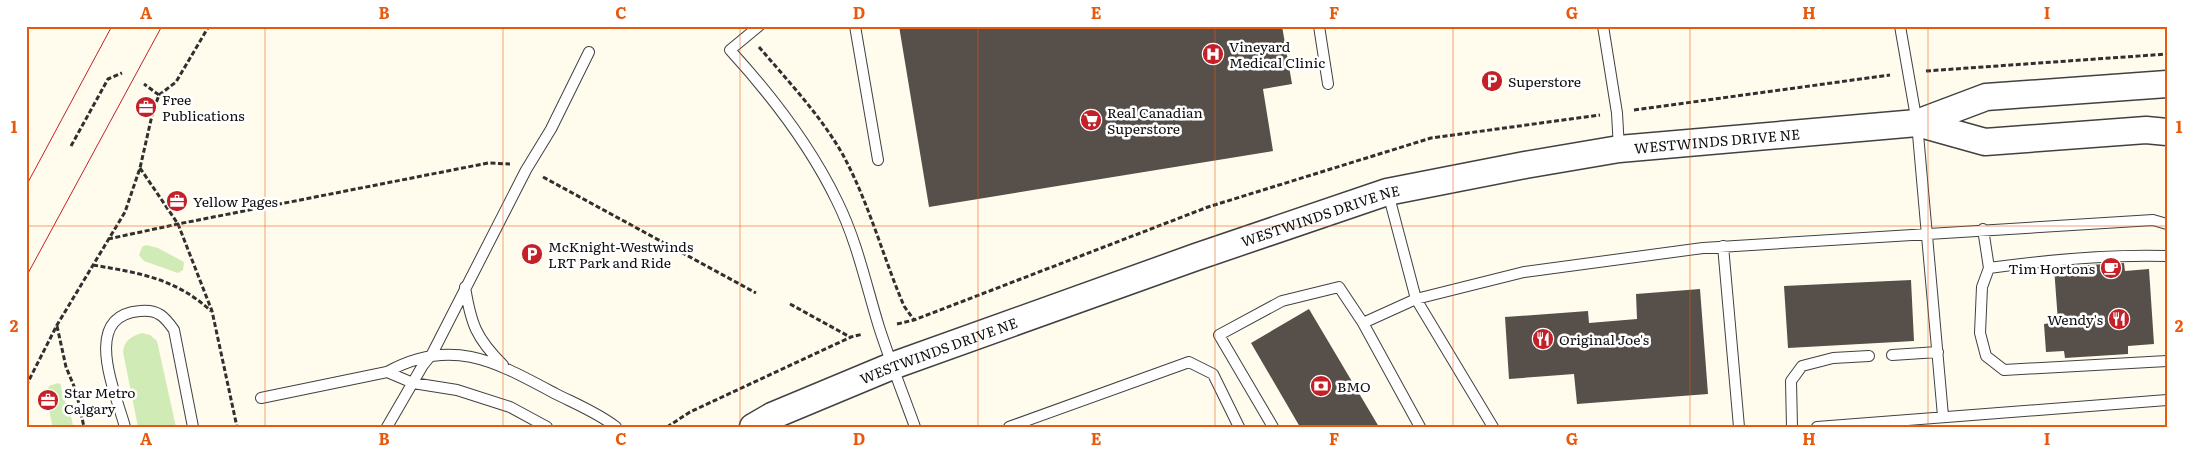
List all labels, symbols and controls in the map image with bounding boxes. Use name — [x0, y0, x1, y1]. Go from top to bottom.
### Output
text: A — [140, 0, 152, 24]
text: B — [378, 0, 390, 24]
text: C — [615, 0, 627, 24]
text: D — [853, 0, 865, 24]
text: E — [1091, 0, 1102, 24]
text: F — [1329, 0, 1339, 24]
text: G — [1566, 0, 1578, 24]
text: H — [1802, 0, 1816, 24]
text: I — [2044, 0, 2050, 24]
place label: Vineyard Medical Clinic — [1229, 36, 1325, 72]
hospital icon: Vineyard Medical Clinic — [1201, 42, 1225, 66]
parking icon: Superstore — [1480, 69, 1504, 93]
place label: Superstore — [1508, 71, 1581, 91]
place label: Free Publications — [162, 89, 245, 125]
office icon: Free Publications — [134, 95, 158, 119]
place label: Real Canadian Superstore — [1107, 102, 1203, 138]
supermarket icon: Real Canadian Superstore — [1079, 108, 1103, 132]
text: 1 — [11, 114, 18, 138]
text: 1 — [2176, 114, 2183, 138]
street label: WESTWINDS DRIVE NE — [1633, 123, 1801, 158]
street label: WESTWINDS DRIVE NE — [1238, 180, 1401, 251]
office icon: Yellow Pages — [165, 189, 189, 213]
place label: Yellow Pages — [193, 191, 278, 211]
place label: McKnight-Westwinds LRT Park and Ride — [548, 236, 693, 272]
parking icon: McKnight-Westwinds LRT Park and Ride — [520, 242, 544, 266]
cafe icon: Tim Hortons — [2099, 256, 2123, 280]
place label: Tim Hortons — [2008, 258, 2095, 278]
restaurant icon: Wendy's — [2107, 307, 2131, 331]
place label: Wendy's — [2047, 309, 2103, 329]
street label: WESTWINDS DRIVE NE — [857, 312, 1020, 388]
text: 2 — [10, 313, 19, 337]
text: 2 — [2175, 313, 2184, 337]
restaurant icon: Original Joe's — [1531, 327, 1555, 351]
place label: Original Joe's — [1559, 329, 1649, 349]
bank icon: BMO — [1309, 374, 1333, 398]
place label: BMO — [1337, 376, 1371, 396]
place label: Star Metro Calgary — [64, 382, 135, 418]
office icon: Star Metro Calgary — [36, 388, 60, 412]
text: A — [140, 426, 152, 450]
text: B — [378, 426, 390, 450]
text: C — [615, 426, 627, 450]
text: D — [853, 426, 865, 450]
text: E — [1091, 426, 1102, 450]
text: F — [1329, 426, 1339, 450]
text: G — [1566, 426, 1578, 450]
text: H — [1802, 426, 1816, 450]
text: I — [2044, 426, 2050, 450]

